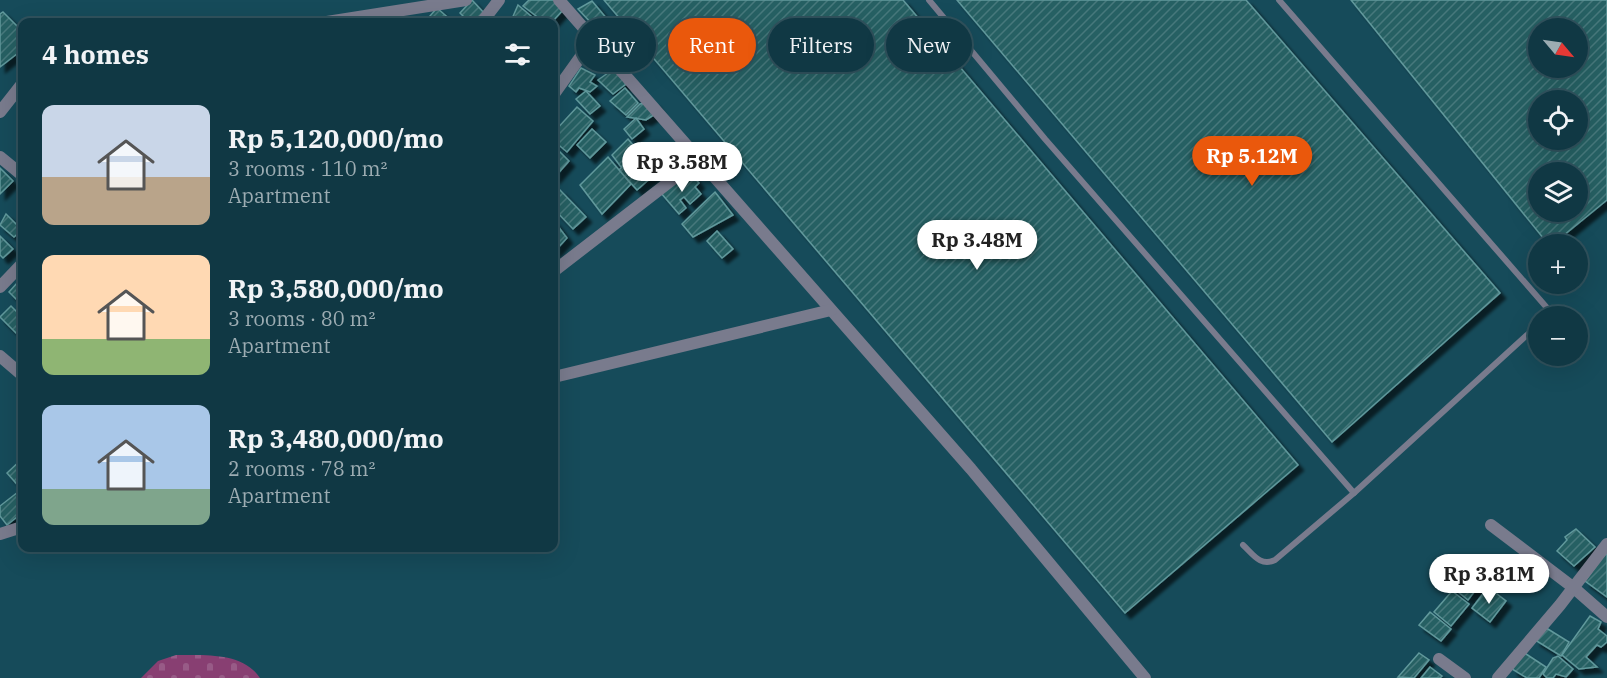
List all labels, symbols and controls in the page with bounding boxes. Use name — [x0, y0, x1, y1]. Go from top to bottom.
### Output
chip: Buy — [576, 18, 656, 72]
chip: Rent — [668, 18, 756, 72]
chip: Filters — [768, 18, 874, 72]
chip: New — [886, 18, 972, 72]
north arrow — [1528, 18, 1588, 78]
map controls — [1528, 18, 1588, 366]
text: 4 homes — [42, 37, 149, 71]
icon: filters — [501, 38, 534, 71]
button: locate — [1528, 90, 1588, 150]
text: Rp 5,120,000/mo — [228, 121, 444, 155]
icon: home — [90, 129, 162, 201]
pin: Rp 5.12M — [1190, 136, 1314, 187]
pin: Rp 3.58M — [620, 142, 744, 193]
text: Rp 5.12M — [1206, 142, 1298, 169]
text: Rp 3.58M — [636, 148, 728, 175]
text: 3 rooms · 110 m² — [228, 155, 387, 182]
button: layers — [1528, 162, 1588, 222]
text: Apartment — [228, 182, 331, 209]
pin: Rp 3.48M — [915, 220, 1039, 271]
text: Rp 3.48M — [931, 226, 1023, 253]
button: + — [1528, 234, 1588, 294]
text: Rp 3,580,000/mo — [228, 271, 444, 305]
icon: home — [90, 279, 162, 351]
text: 3 rooms · 80 m² — [228, 305, 375, 332]
button: − — [1528, 306, 1588, 366]
text: Apartment — [228, 332, 331, 359]
text: Rp 3,480,000/mo — [228, 421, 444, 455]
icon: home — [90, 429, 162, 501]
text: 2 rooms · 78 m² — [228, 455, 375, 482]
text: Apartment — [228, 482, 331, 509]
pin: Rp 3.81M — [1427, 554, 1551, 605]
text: Rp 3.81M — [1443, 560, 1535, 587]

